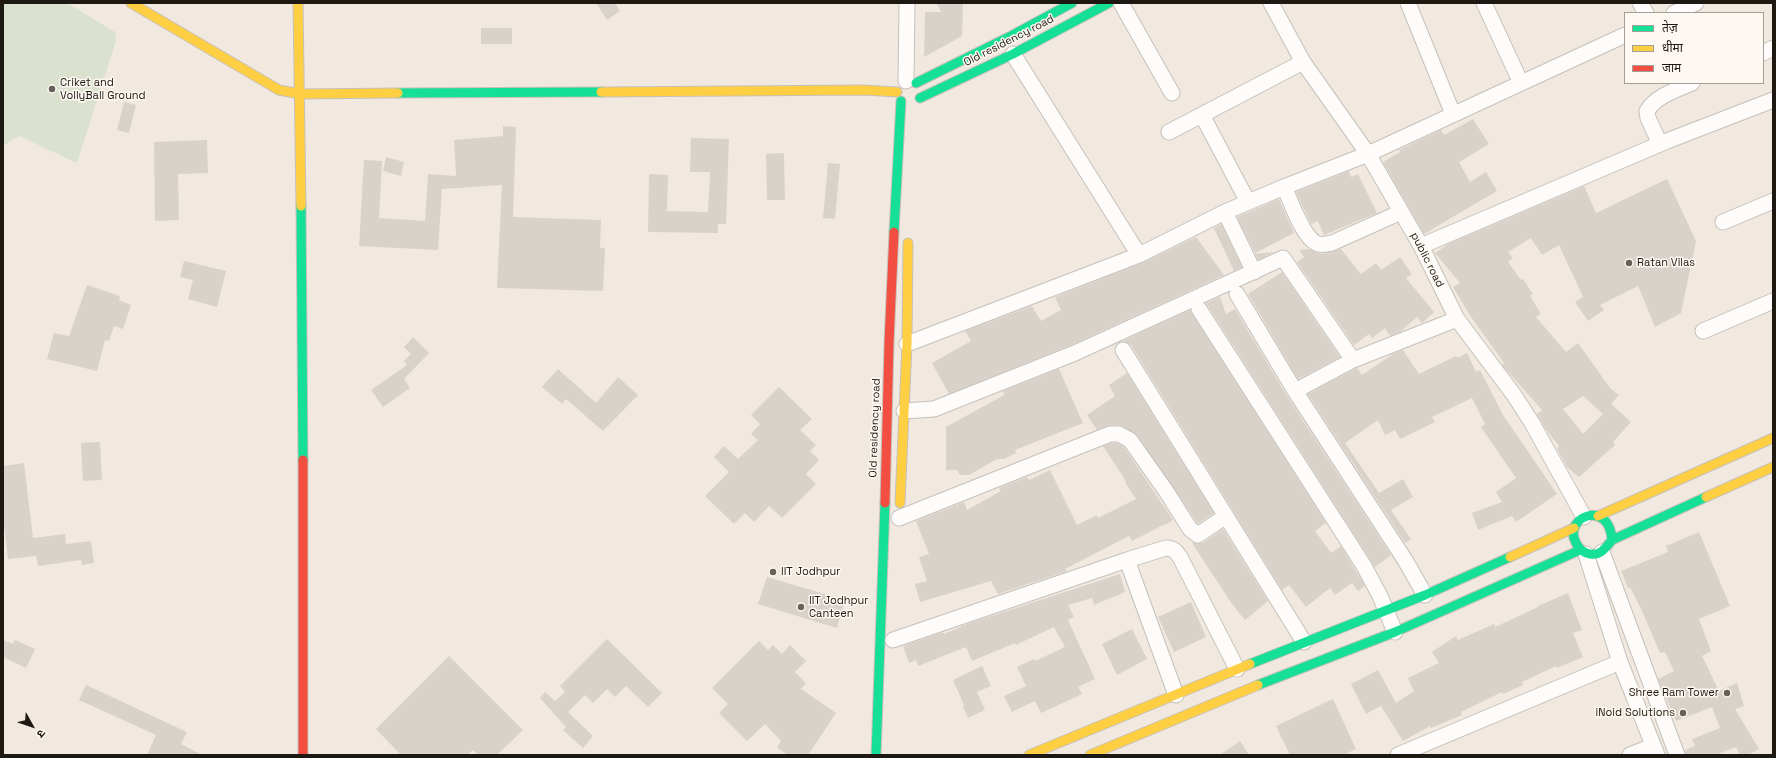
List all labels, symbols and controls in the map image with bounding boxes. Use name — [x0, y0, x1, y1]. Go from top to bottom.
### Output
legend — [1624, 12, 1764, 84]
street label: Old residency road — [962, 13, 1056, 69]
text: तेज़ — [1662, 20, 1678, 36]
text: धीमा — [1662, 40, 1683, 56]
text: जाम — [1662, 60, 1681, 76]
place label: Criket and VollyBall Ground — [60, 76, 146, 102]
marker: Criket and VollyBall Ground — [47, 84, 57, 94]
street label: public road — [1408, 230, 1446, 290]
place label: Ratan Vilas — [1637, 256, 1695, 270]
marker: Ratan Vilas — [1624, 258, 1634, 268]
street label: Old residency road — [867, 378, 883, 478]
place label: IIT Jodhpur — [781, 565, 840, 579]
marker: IIT Jodhpur — [768, 567, 778, 577]
place label: IIT Jodhpur Canteen — [809, 594, 868, 620]
marker: IIT Jodhpur Canteen — [796, 602, 806, 612]
place label: Shree Ram Tower — [1629, 686, 1719, 700]
marker: Shree Ram Tower — [1722, 688, 1732, 698]
north arrow — [12, 706, 52, 746]
place label: iNoid Solutions — [1596, 706, 1675, 720]
marker: iNoid Solutions — [1678, 708, 1688, 718]
text: उ — [34, 727, 49, 741]

